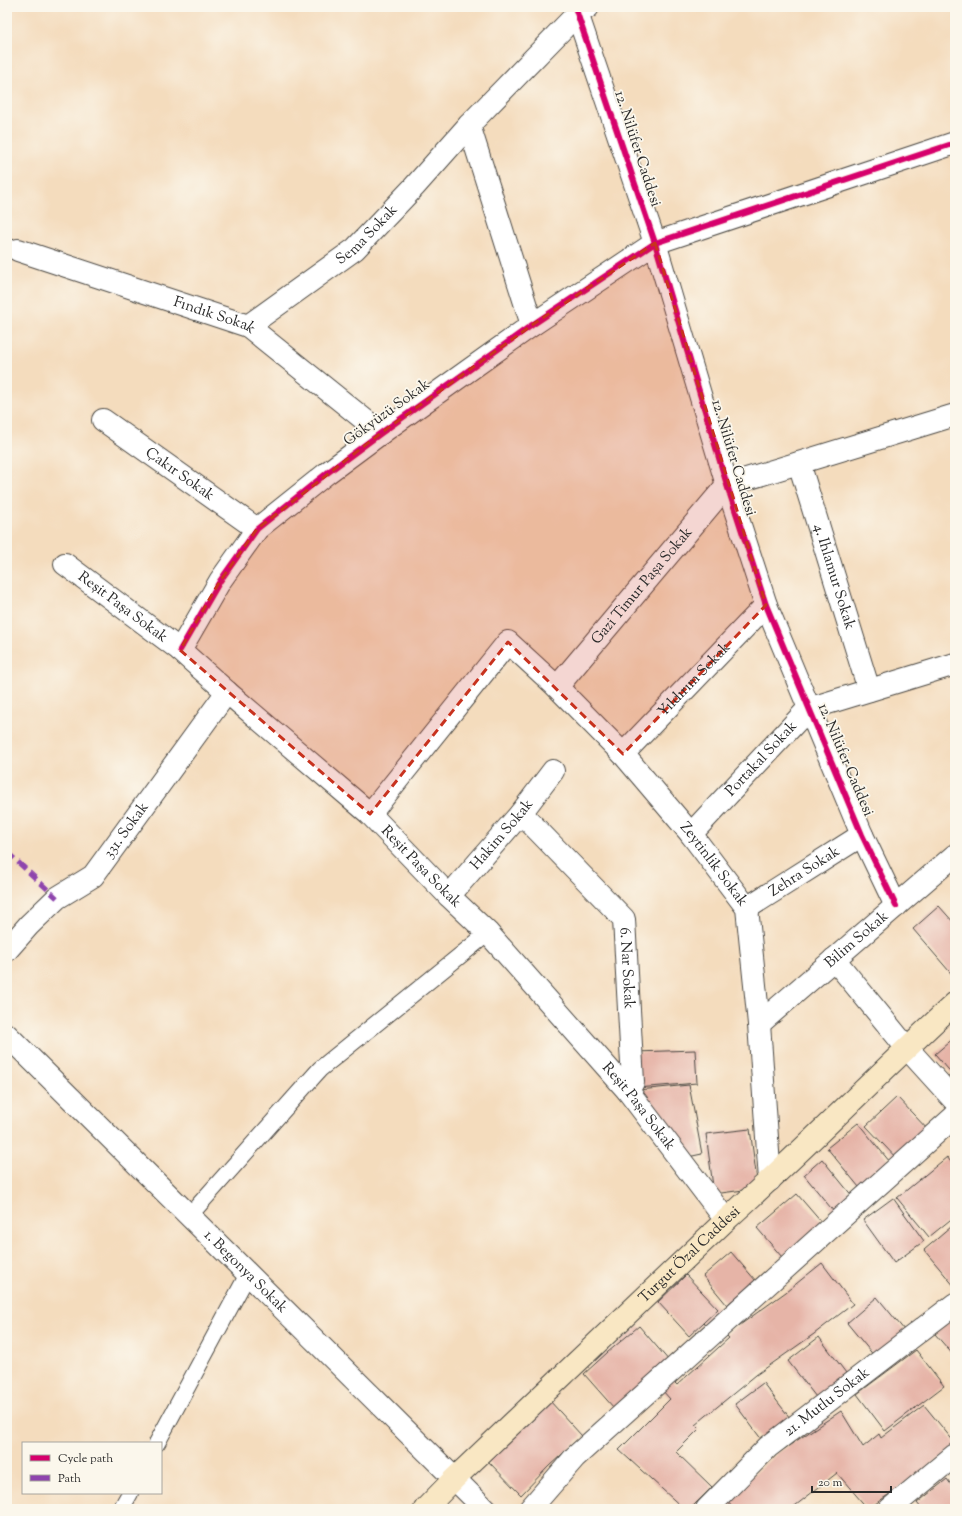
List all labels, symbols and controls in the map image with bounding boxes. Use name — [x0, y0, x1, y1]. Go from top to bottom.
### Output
street label: 12. Nilüfer Caddesi — [608, 88, 666, 210]
street label: Sema Sokak — [332, 200, 402, 270]
street label: Fındık Sokak — [171, 292, 260, 339]
street label: Gökyüzü Sokak — [339, 374, 435, 452]
street label: 12. Nilüfer Caddesi — [705, 397, 761, 519]
street label: Çakır Sokak — [141, 443, 219, 506]
street label: 4. Ihlamur Sokak — [808, 521, 860, 632]
street label: Gazi Timur Paşa Sokak — [586, 523, 698, 649]
street label: Reşit Paşa Sokak — [73, 567, 172, 648]
street label: Yıldırım Sokak — [653, 638, 735, 722]
street label: 12. Nilüfer Caddesi — [812, 700, 878, 820]
street label: Portakal Sokak — [721, 716, 802, 801]
street label: Hakim Sokak — [466, 795, 538, 875]
street label: 331. Sokak — [99, 798, 154, 863]
street label: Zeytinlik Sokak — [675, 818, 753, 911]
street label: Reşit Paşa Sokak — [376, 821, 466, 913]
street label: Zehra Sokak — [765, 841, 844, 902]
street label: Bilim Sokak — [820, 906, 893, 973]
street label: 6. Nar Sokak — [614, 927, 639, 1010]
street label: Reşit Paşa Sokak — [597, 1058, 680, 1155]
street label: Turgut Özal Caddesi — [634, 1201, 745, 1308]
street label: 1. Begonya Sokak — [199, 1225, 292, 1318]
street label: 21. Mutlu Sokak — [780, 1362, 874, 1442]
legend — [22, 1442, 162, 1494]
text: Cycle path — [58, 1450, 113, 1468]
scale bar — [812, 1468, 891, 1494]
text: Path — [58, 1470, 81, 1488]
text: 20 m — [818, 1474, 843, 1492]

